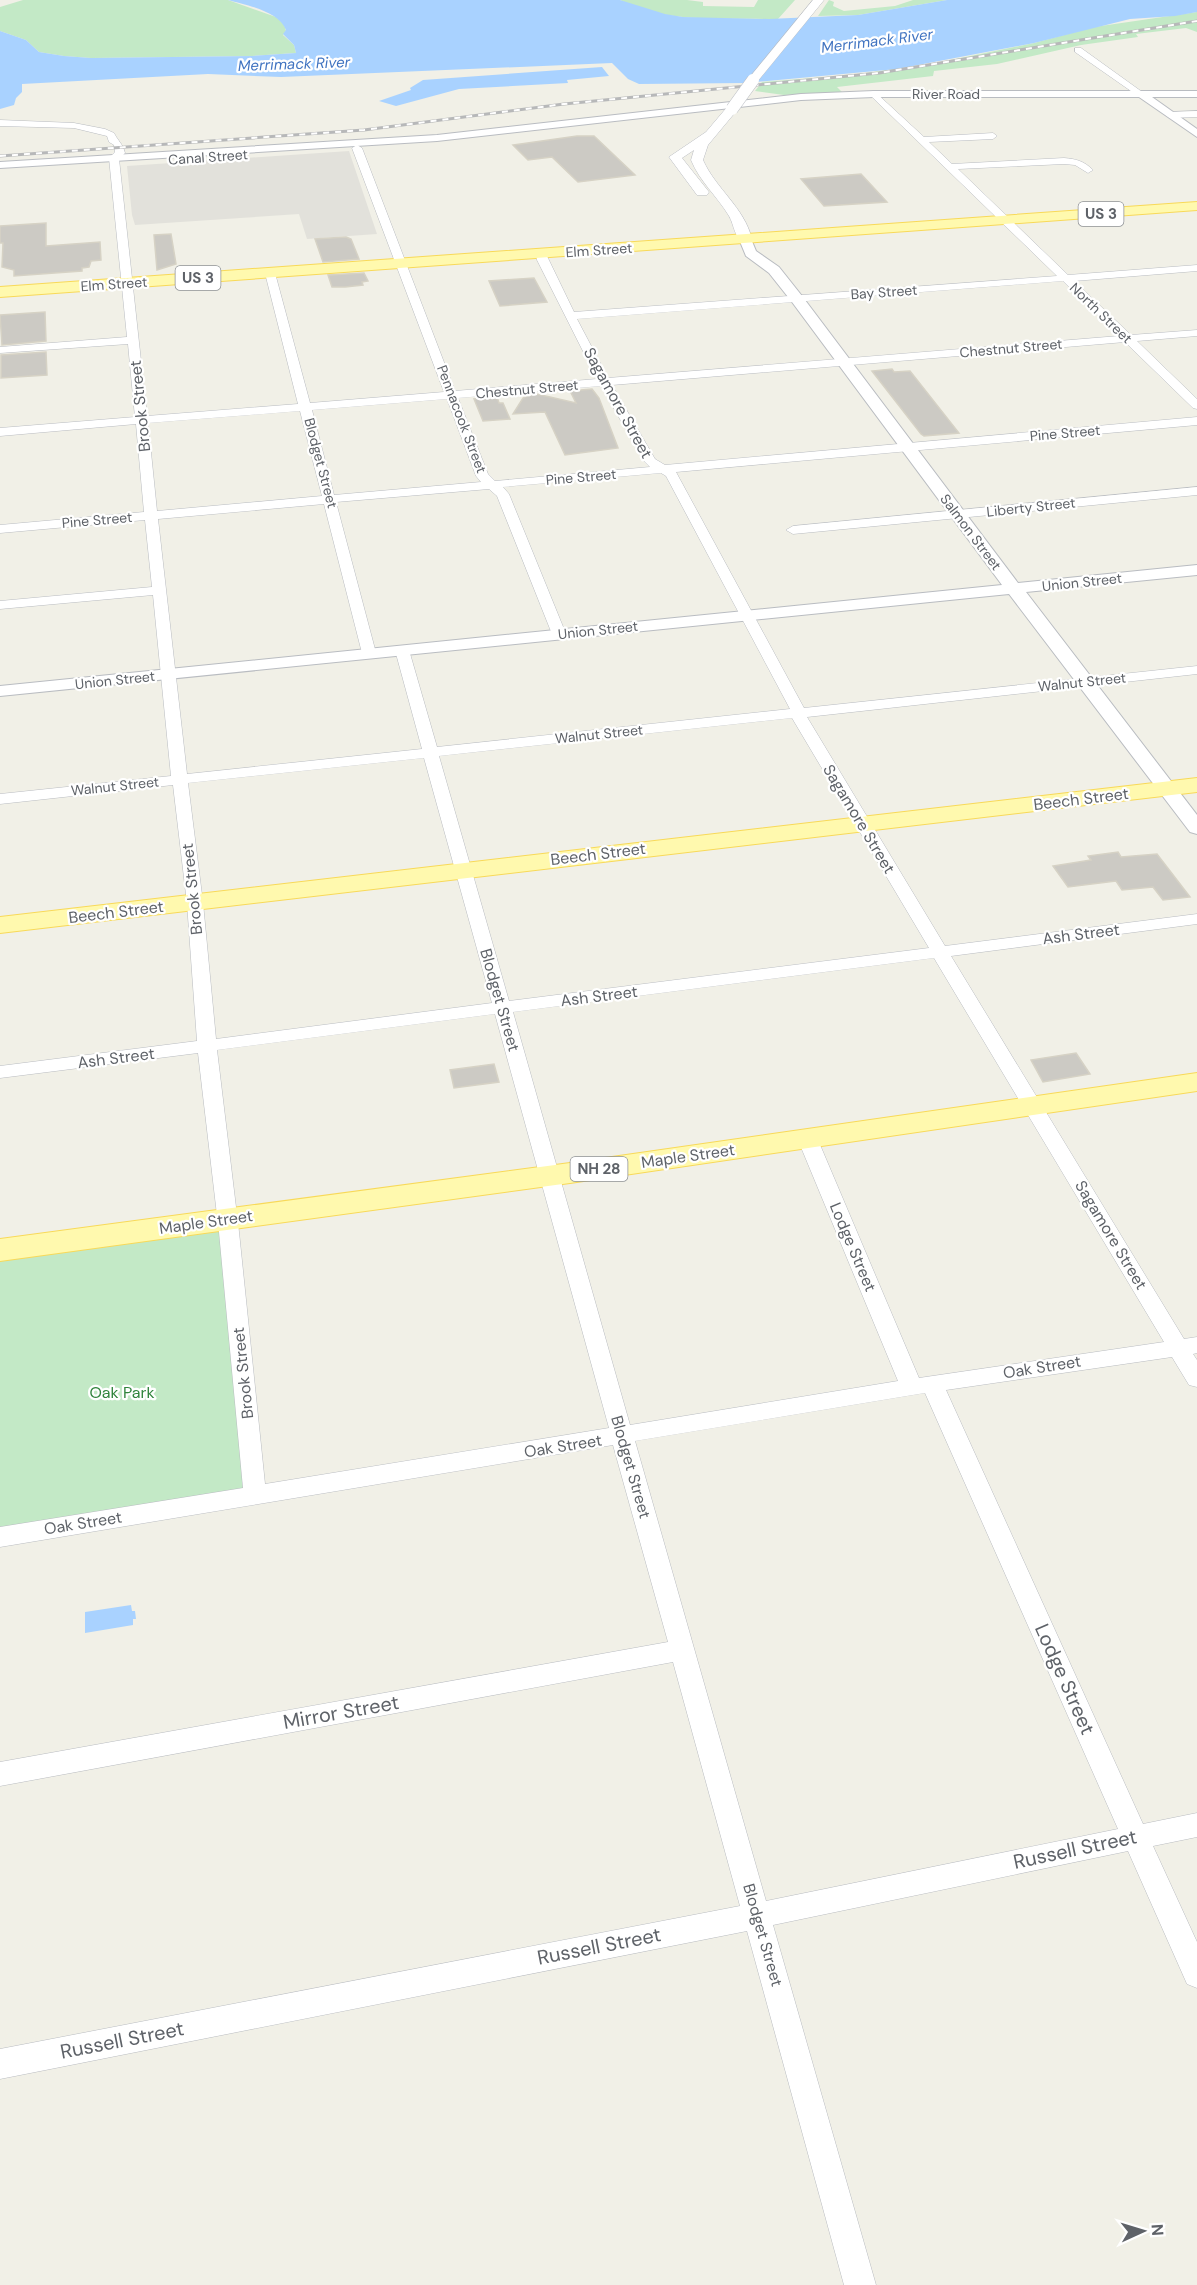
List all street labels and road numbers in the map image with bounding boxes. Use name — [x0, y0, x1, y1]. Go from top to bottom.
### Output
street label: River Road — [912, 85, 980, 103]
street label: Canal Street — [168, 145, 248, 169]
road number: US 3 — [1078, 202, 1124, 226]
street label: Elm Street — [565, 239, 633, 261]
road number: US 3 — [176, 266, 220, 290]
street label: Elm Street — [80, 273, 148, 295]
street label: North Street — [1066, 279, 1136, 347]
street label: Bay Street — [850, 281, 918, 303]
street label: Chestnut Street — [959, 335, 1063, 361]
street label: Sagamore Street — [579, 344, 657, 462]
street label: Brook Street — [125, 359, 155, 453]
street label: Pennacook Street — [433, 362, 491, 476]
street label: Chestnut Street — [475, 376, 579, 402]
street label: Blodget Street — [300, 416, 342, 510]
street label: Pine Street — [1029, 421, 1101, 445]
street label: Pine Street — [545, 465, 617, 489]
street label: Salmon Street — [936, 490, 1006, 574]
street label: Liberty Street — [986, 493, 1076, 521]
street label: Pine Street — [61, 508, 133, 532]
street label: Union Street — [1041, 569, 1123, 595]
street label: Union Street — [557, 617, 639, 643]
street label: Union Street — [74, 667, 156, 693]
street label: Walnut Street — [1037, 668, 1127, 696]
street label: Walnut Street — [554, 720, 644, 748]
street label: Sagamore Street — [818, 761, 900, 877]
street label: Walnut Street — [70, 772, 160, 800]
street label: Beech Street — [1032, 783, 1130, 815]
street label: Beech Street — [549, 838, 647, 870]
street label: Brook Street — [177, 842, 207, 936]
street label: Beech Street — [67, 896, 165, 928]
street label: Ash Street — [1041, 919, 1121, 949]
street label: Blodget Street — [475, 946, 525, 1054]
street label: Ash Street — [559, 981, 639, 1011]
street label: Ash Street — [76, 1043, 156, 1073]
street label: Maple Street — [640, 1139, 736, 1173]
road number: NH 28 — [570, 1157, 628, 1181]
street label: Sagamore Street — [1070, 1177, 1152, 1293]
street label: Lodge Street — [825, 1199, 881, 1295]
street label: Maple Street — [158, 1205, 254, 1239]
street label: Brook Street — [228, 1326, 258, 1420]
street label: Oak Street — [1001, 1350, 1083, 1384]
street label: Blodget Street — [606, 1413, 656, 1521]
street label: Oak Street — [522, 1429, 604, 1463]
street label: Oak Street — [42, 1506, 124, 1540]
street label: Lodge Street — [1029, 1620, 1101, 1739]
street label: Mirror Street — [281, 1689, 401, 1735]
street label: Russell Street — [1011, 1823, 1139, 1875]
street label: Blodget Street — [738, 1881, 788, 1989]
street label: Russell Street — [535, 1921, 663, 1971]
street label: Russell Street — [58, 2015, 186, 2065]

